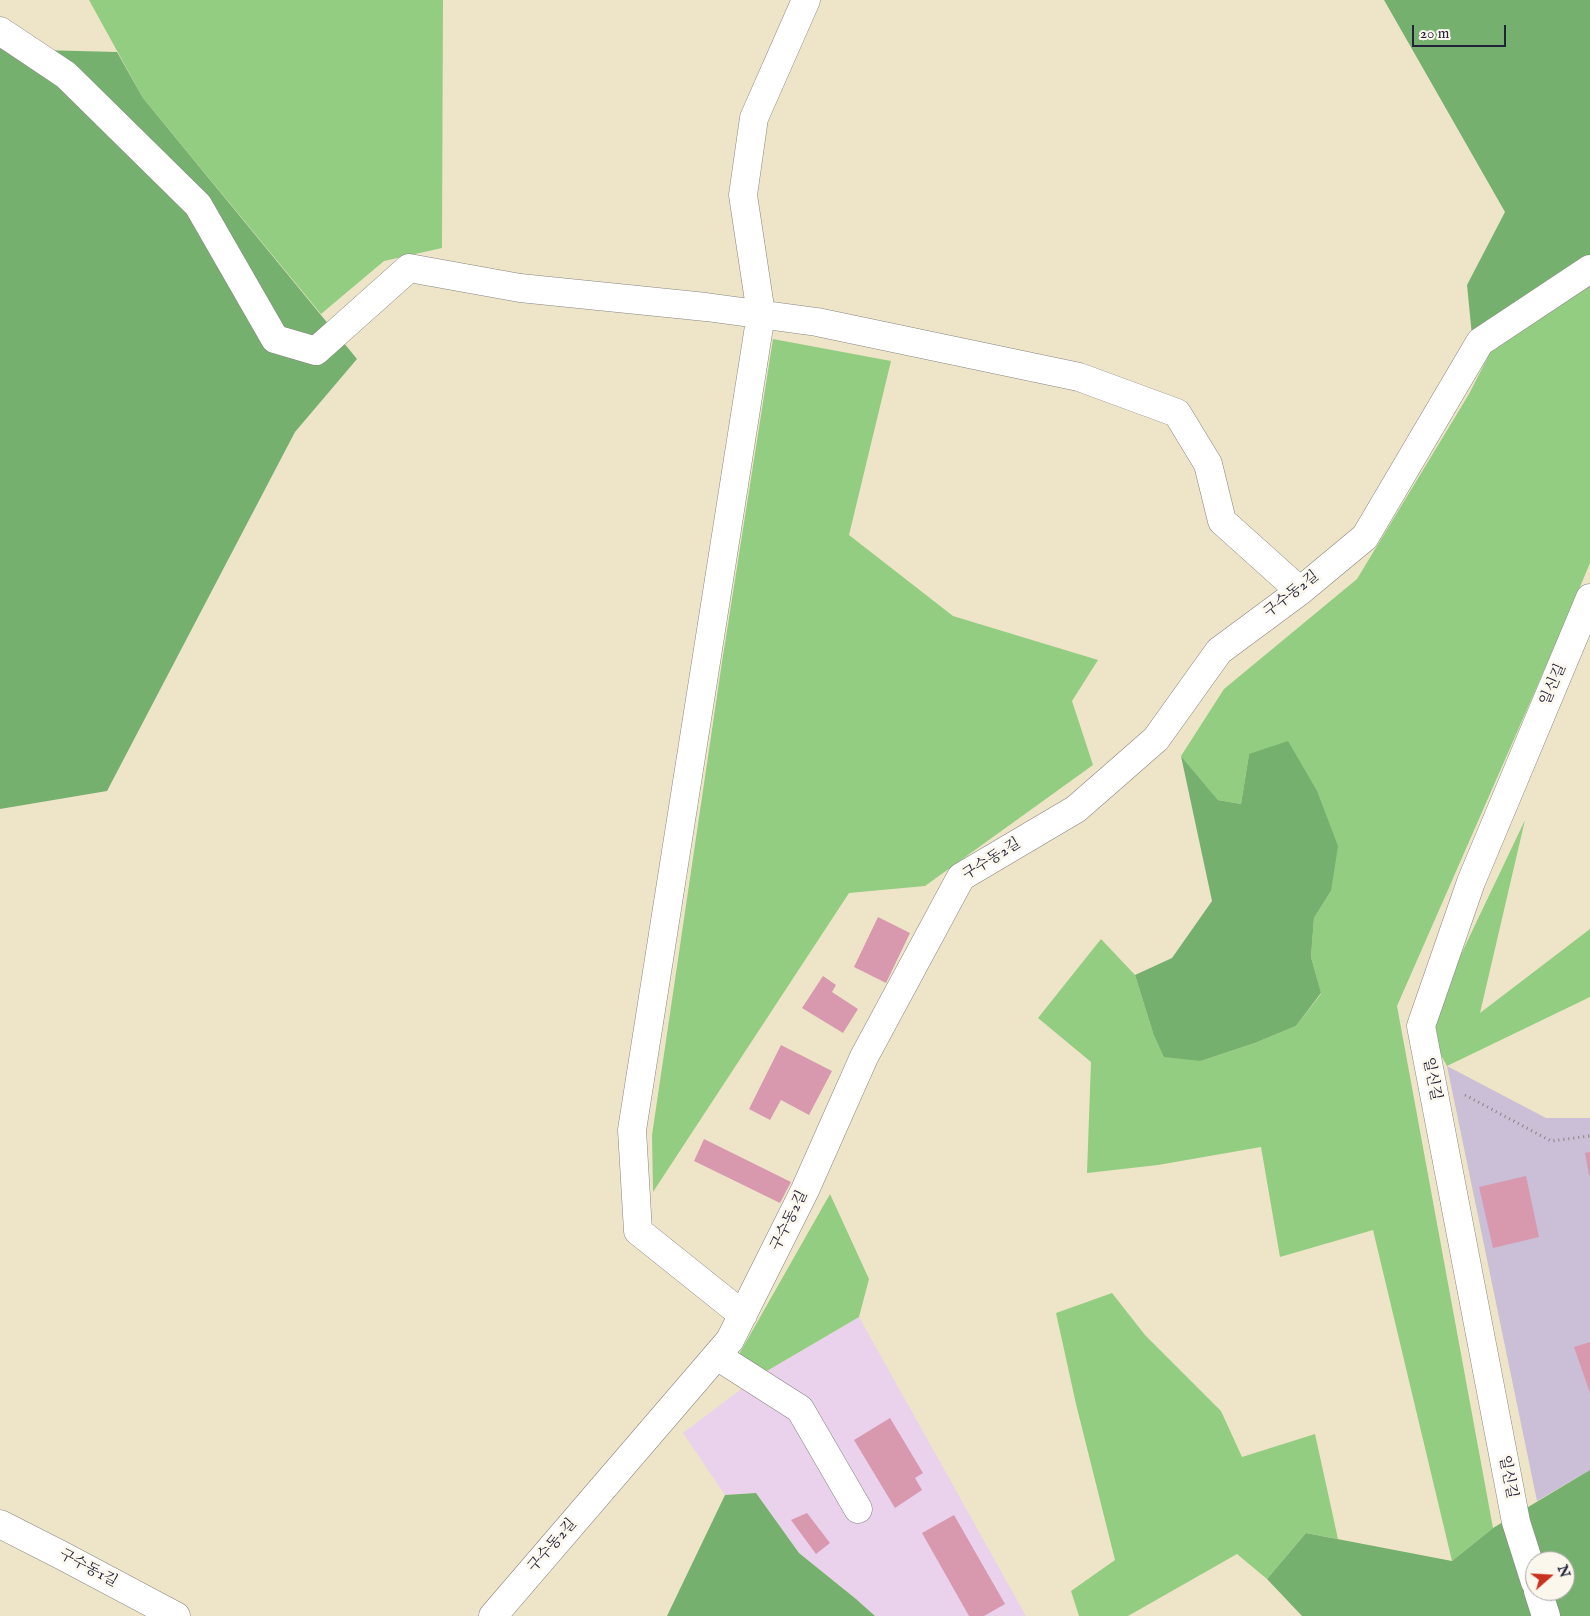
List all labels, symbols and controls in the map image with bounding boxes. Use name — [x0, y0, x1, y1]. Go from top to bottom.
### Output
scale bar — [1415, 15, 1509, 47]
text: 20 m — [1420, 24, 1449, 43]
street label: 구수동2길 — [1261, 568, 1323, 622]
street label: 일신길 — [1537, 661, 1571, 709]
street label: 구수동2길 — [960, 835, 1024, 885]
street label: 일신길 — [1418, 1056, 1444, 1102]
street label: 구수동2길 — [768, 1188, 812, 1254]
street label: 일신길 — [1494, 1454, 1520, 1500]
street label: 구수동2길 — [525, 1516, 581, 1576]
street label: 구수동1길 — [56, 1546, 120, 1592]
north arrow — [1525, 1551, 1575, 1601]
text: N — [1553, 1563, 1574, 1580]

